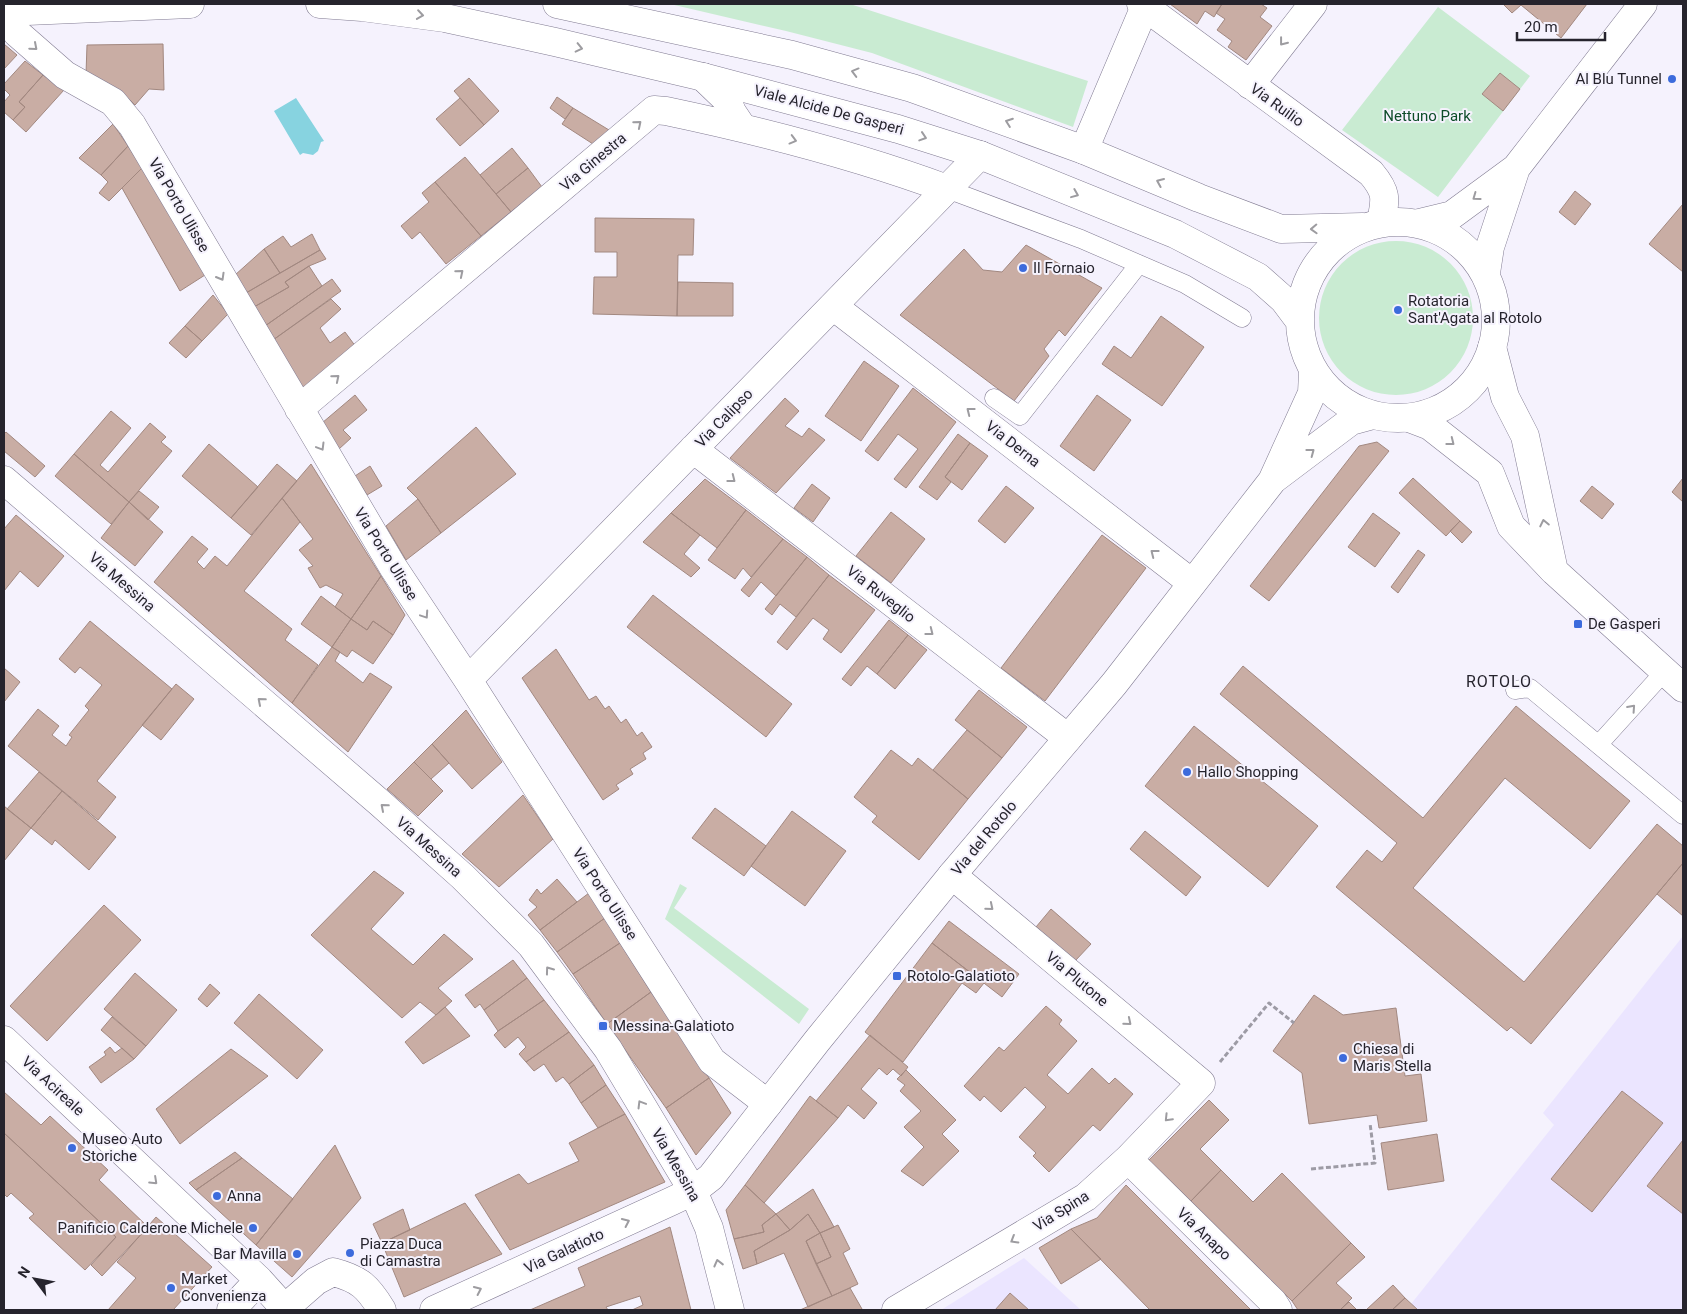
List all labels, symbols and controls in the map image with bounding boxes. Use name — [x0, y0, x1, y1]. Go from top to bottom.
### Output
one-way arrow — [416, 9, 424, 20]
scale bar — [1517, 10, 1604, 42]
text: 20 m — [1524, 18, 1558, 36]
one-way arrow — [1280, 36, 1289, 46]
one-way arrow — [28, 42, 37, 51]
one-way arrow — [575, 42, 584, 53]
one-way arrow — [851, 68, 859, 78]
place label: Al Blu Tunnel — [1575, 70, 1662, 88]
marker: Al Blu Tunnel — [1666, 73, 1678, 85]
street label: Via Ruilio — [1247, 79, 1307, 131]
street label: Viale Alcide De Gasperi — [752, 81, 906, 139]
park label: Nettuno Park — [1383, 107, 1471, 125]
one-way arrow — [1005, 118, 1014, 128]
one-way arrow — [633, 121, 642, 130]
street label: Via Ginestra — [556, 129, 630, 195]
one-way arrow — [918, 131, 927, 141]
one-way arrow — [788, 135, 796, 145]
street label: Via Porto Ulisse — [145, 155, 213, 255]
one-way arrow — [1156, 177, 1165, 188]
one-way arrow — [1070, 187, 1079, 198]
one-way arrow — [1472, 191, 1482, 200]
one-way arrow — [1310, 223, 1318, 234]
place label: Il Fornaio — [1033, 259, 1095, 277]
marker: Il Fornaio — [1017, 262, 1029, 274]
one-way arrow — [455, 270, 464, 279]
one-way arrow — [214, 271, 224, 280]
place label: Rotatoria Sant'Agata al Rotolo — [1408, 292, 1542, 327]
marker: Rotatoria Sant'Agata al Rotolo — [1392, 304, 1404, 316]
one-way arrow — [330, 375, 339, 384]
street label: Via Calipso — [691, 385, 757, 451]
one-way arrow — [967, 409, 976, 417]
street label: Via Derna — [982, 417, 1044, 471]
one-way arrow — [1445, 436, 1455, 445]
one-way arrow — [315, 441, 325, 450]
one-way arrow — [1305, 449, 1314, 457]
one-way arrow — [726, 474, 735, 482]
street label: Via Porto Ulisse — [350, 504, 422, 604]
one-way arrow — [1539, 519, 1549, 528]
street label: Via Messina — [85, 548, 159, 616]
one-way arrow — [1150, 550, 1160, 559]
street label: Via Ruveglio — [843, 562, 919, 626]
one-way arrow — [419, 609, 428, 619]
place label: De Gasperi — [1588, 615, 1661, 633]
marker: De Gasperi — [1572, 618, 1584, 630]
one-way arrow — [924, 626, 933, 634]
district label: ROTOLO — [1466, 672, 1532, 691]
one-way arrow — [257, 698, 266, 707]
one-way arrow — [1626, 705, 1635, 714]
place label: Hallo Shopping — [1197, 763, 1298, 781]
marker: Hallo Shopping — [1181, 766, 1193, 778]
street label: Via del Rotolo — [947, 797, 1021, 879]
one-way arrow — [380, 804, 389, 813]
street label: Via Messina — [393, 813, 465, 881]
street label: Via Porto Ulisse — [569, 845, 641, 943]
one-way arrow — [984, 901, 993, 910]
street label: Via Plutone — [1042, 948, 1112, 1010]
one-way arrow — [546, 966, 555, 976]
place label: Rotolo-Galatioto — [907, 967, 1015, 985]
marker: Rotolo-Galatioto — [891, 970, 903, 982]
place label: Messina-Galatioto — [613, 1017, 734, 1035]
one-way arrow — [1122, 1017, 1131, 1026]
marker: Messina-Galatioto — [597, 1020, 609, 1032]
place label: Chiesa di Maris Stella — [1353, 1040, 1432, 1075]
street label: Via Acireale — [18, 1052, 88, 1120]
marker: Chiesa di Maris Stella — [1337, 1052, 1349, 1064]
one-way arrow — [637, 1101, 647, 1110]
one-way arrow — [1165, 1112, 1174, 1121]
street label: Via Messina — [648, 1125, 704, 1205]
place label: Museo Auto Storiche — [82, 1130, 163, 1165]
marker: Museo Auto Storiche — [66, 1142, 78, 1154]
one-way arrow — [148, 1175, 157, 1184]
place label: Anna — [227, 1187, 262, 1205]
street label: Via Spina — [1030, 1187, 1092, 1235]
marker: Anna — [211, 1190, 223, 1202]
street label: Via Anapo — [1173, 1204, 1235, 1264]
one-way arrow — [621, 1218, 630, 1228]
place label: Panificio Calderone Michele — [58, 1219, 243, 1237]
marker: Panificio Calderone Michele — [247, 1222, 259, 1234]
street label: Via Galatioto — [521, 1225, 607, 1277]
one-way arrow — [1011, 1233, 1020, 1243]
place label: Piazza Duca di Camastra — [360, 1235, 442, 1270]
place label: Bar Mavilla — [213, 1245, 287, 1263]
marker: Piazza Duca di Camastra — [344, 1247, 356, 1259]
marker: Bar Mavilla — [291, 1248, 303, 1260]
north arrow — [10, 1254, 60, 1304]
one-way arrow — [713, 1259, 724, 1268]
text: N — [15, 1264, 33, 1281]
place label: Market Convenienza — [181, 1270, 267, 1305]
marker: Market Convenienza — [165, 1282, 177, 1294]
one-way arrow — [473, 1286, 482, 1296]

